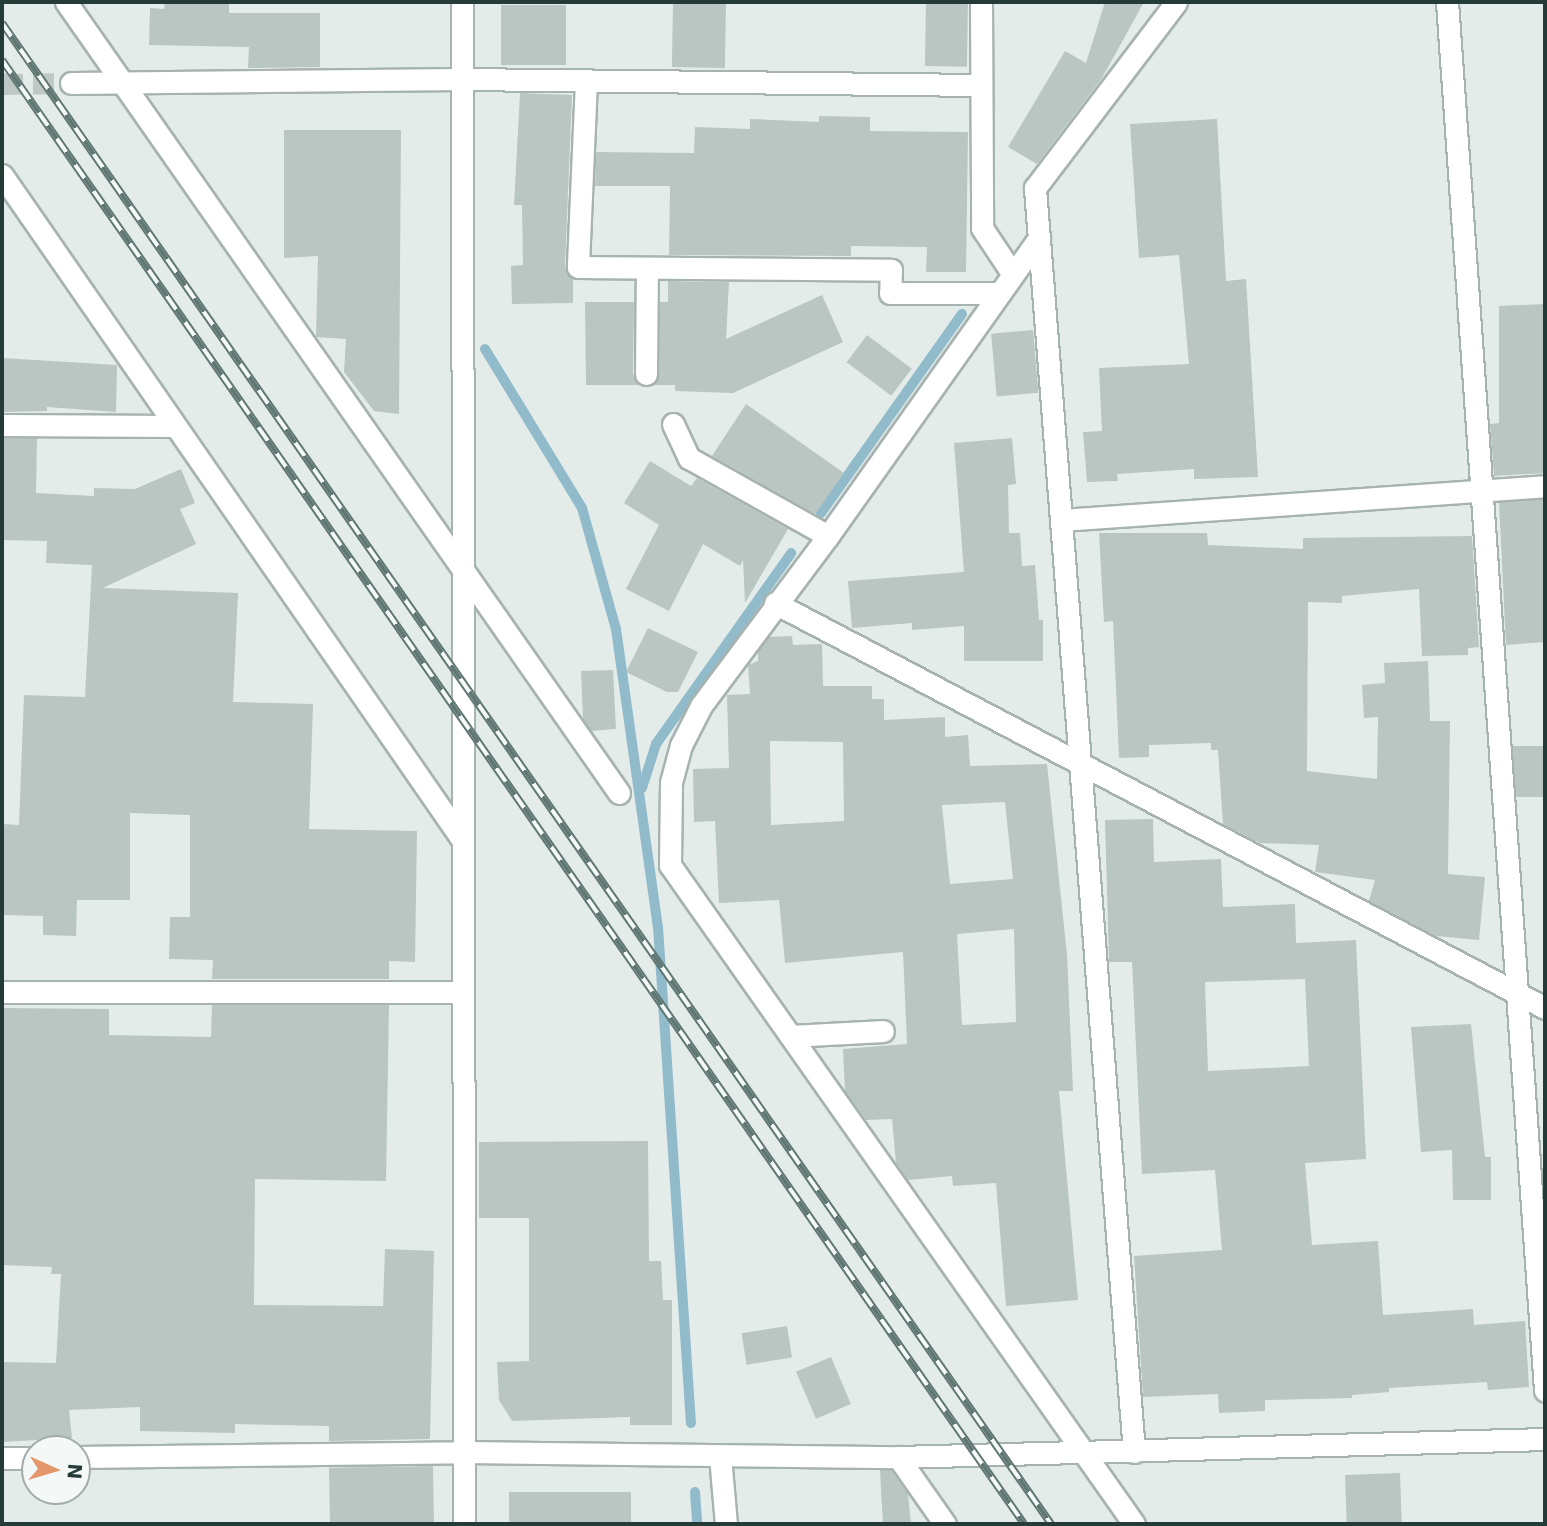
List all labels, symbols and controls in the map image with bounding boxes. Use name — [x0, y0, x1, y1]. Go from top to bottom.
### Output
north arrow — [21, 1435, 91, 1505]
text: N — [63, 1463, 86, 1480]

